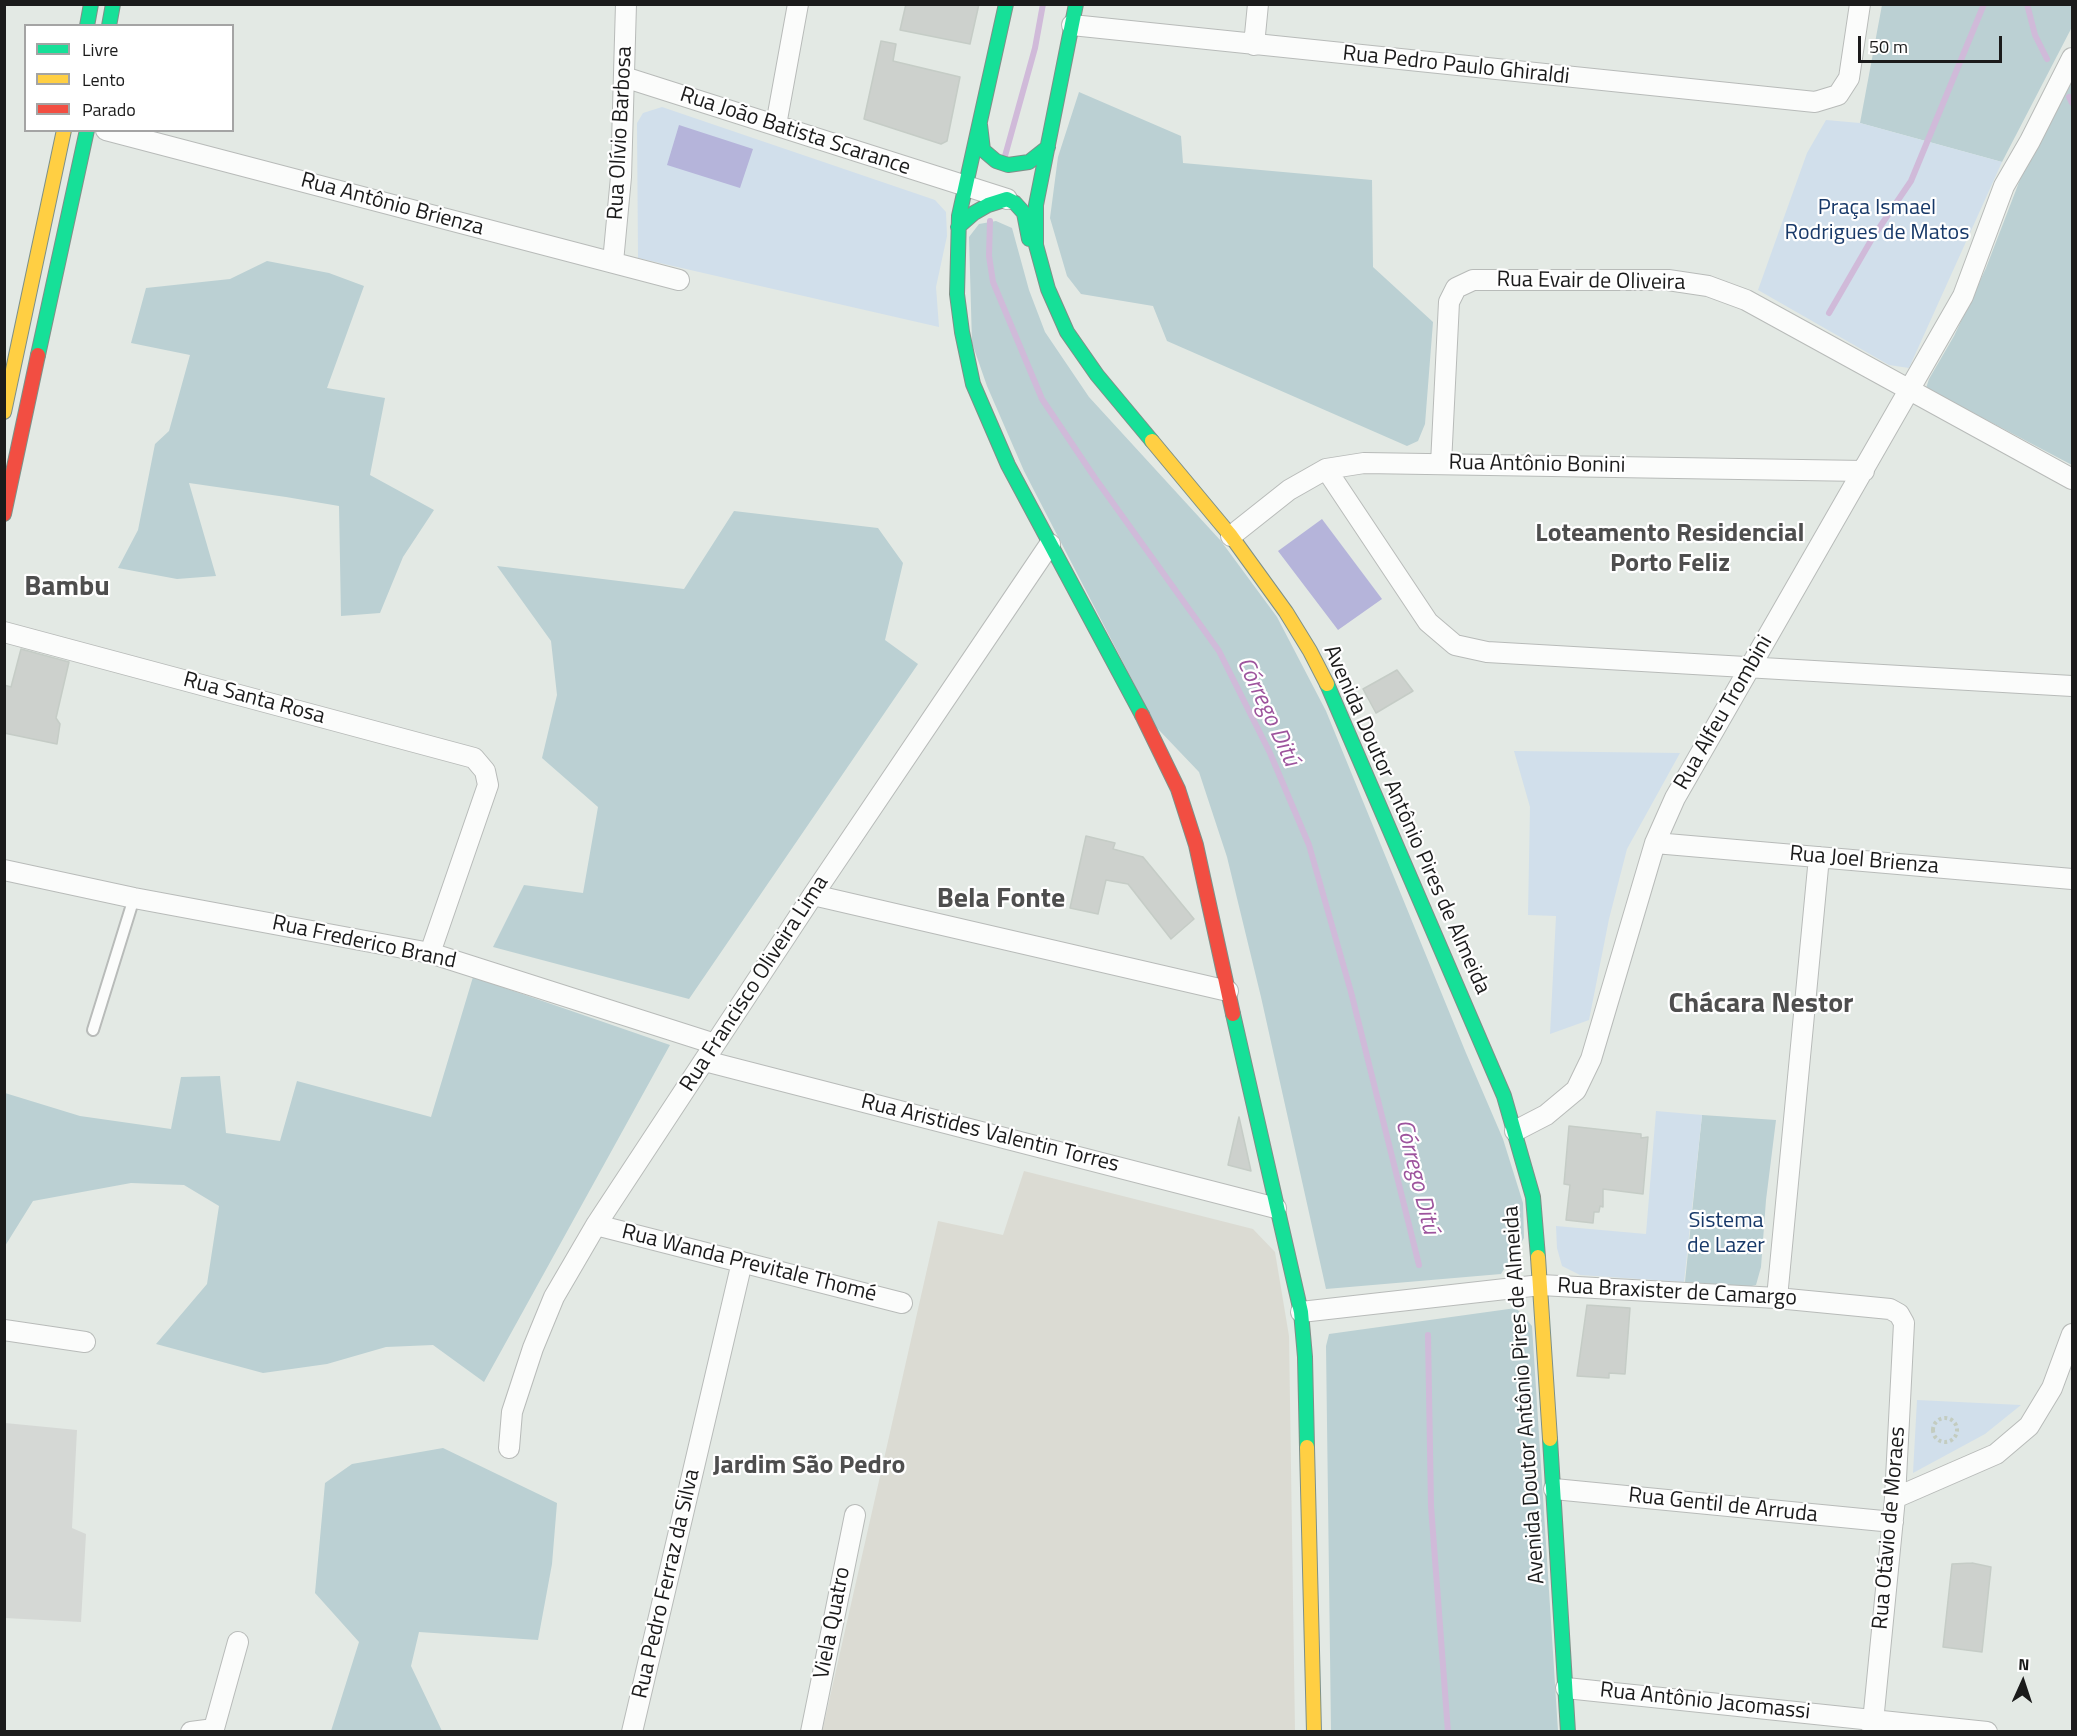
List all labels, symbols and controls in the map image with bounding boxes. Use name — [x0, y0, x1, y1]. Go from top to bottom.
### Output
legend — [24, 24, 234, 132]
scale bar — [1861, 24, 2005, 62]
text: 50 m — [1869, 33, 1908, 60]
text: Livre — [82, 36, 118, 63]
street label: Rua Pedro Paulo Ghiraldi — [1341, 41, 1571, 91]
street label: Rua Olívio Barbosa — [603, 45, 639, 221]
text: Lento — [82, 66, 125, 93]
street label: Rua João Batista Scarance — [676, 82, 914, 182]
text: Parado — [82, 96, 136, 123]
street label: Rua Antônio Brienza — [298, 168, 486, 242]
park label: Praça Ismael Rodrigues de Matos — [1785, 196, 1969, 248]
street label: Rua Evair de Oliveira — [1496, 267, 1686, 297]
street label: Rua Antônio Bonini — [1448, 450, 1626, 480]
district label: Loteamento Residencial Porto Feliz — [1535, 519, 1805, 580]
district label: Bambu — [24, 571, 110, 605]
street label: Rua Alfeu Trombini — [1669, 631, 1779, 795]
street label: Avenida Doutor Antônio Pires de Almeida — [1317, 641, 1495, 999]
water label: Córrego Ditú — [1229, 653, 1305, 771]
street label: Rua Santa Rosa — [180, 667, 328, 731]
street label: Rua Joel Brienza — [1788, 841, 1940, 881]
street label: Rua Francisco Oliveira Lima — [675, 871, 835, 1097]
district label: Bela Fonte — [937, 883, 1065, 917]
street label: Rua Frederico Brand — [270, 911, 458, 975]
district label: Chácara Nestor — [1669, 988, 1853, 1022]
street label: Rua Aristides Valentin Torres — [858, 1089, 1122, 1179]
water label: Córrego Ditú — [1388, 1117, 1444, 1237]
street label: Avenida Doutor Antônio Pires de Almeida — [1499, 1205, 1551, 1585]
park label: Sistema de Lazer — [1687, 1209, 1765, 1260]
street label: Rua Wanda Previtale Thomé — [619, 1220, 879, 1308]
street label: Rua Braxister de Camargo — [1557, 1274, 1797, 1312]
street label: Rua Otávio de Moraes — [1868, 1425, 1912, 1631]
district label: Jardim São Pedro — [713, 1451, 905, 1483]
street label: Rua Pedro Ferraz da Silva — [628, 1467, 706, 1701]
street label: Rua Gentil de Arruda — [1627, 1483, 1819, 1529]
street label: Viela Quatro — [809, 1565, 857, 1681]
north arrow — [1993, 1652, 2053, 1712]
text: N — [2018, 1652, 2030, 1676]
street label: Rua Antônio Jacomassi — [1598, 1678, 1812, 1726]

